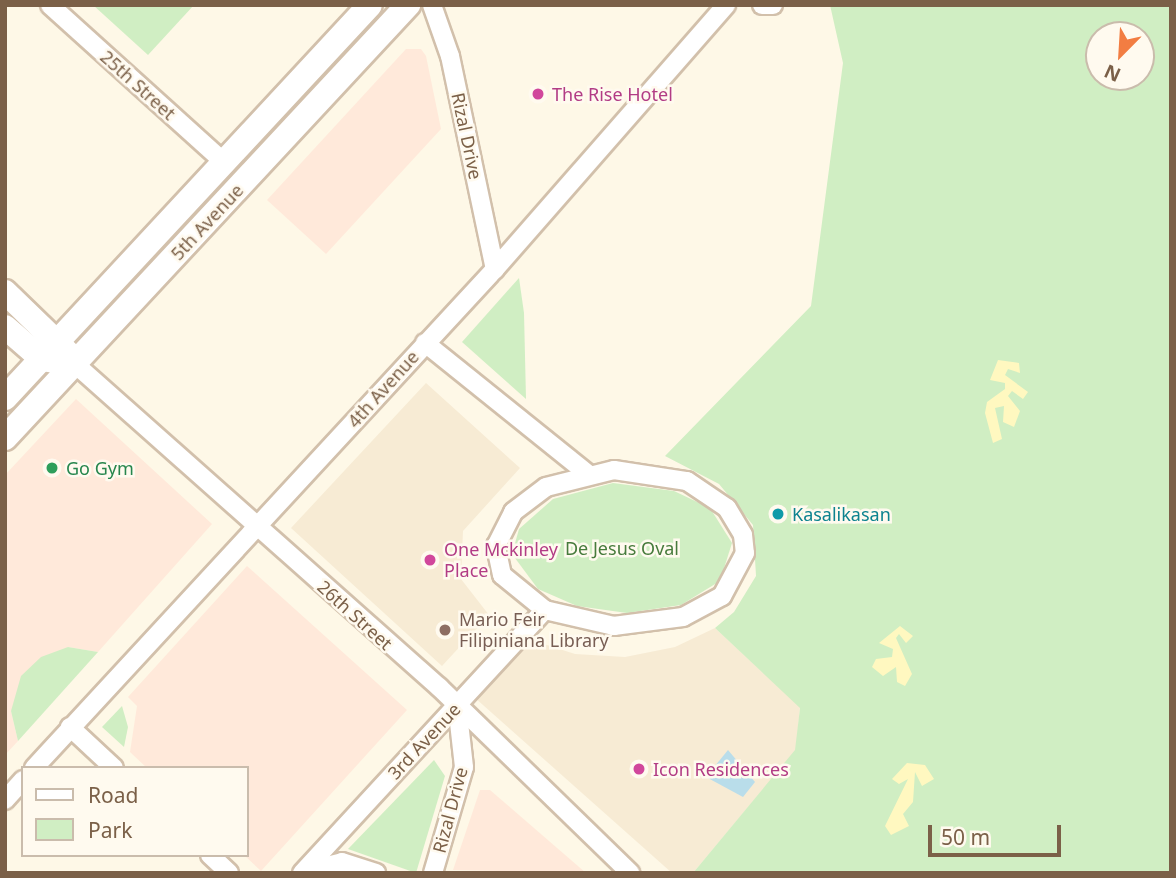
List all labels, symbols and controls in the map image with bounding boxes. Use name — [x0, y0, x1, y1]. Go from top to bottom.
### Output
north arrow — [1085, 21, 1155, 91]
street label: 25th Street — [96, 46, 180, 124]
text: N — [1100, 58, 1125, 88]
place label: The Rise Hotel — [552, 83, 673, 105]
marker: The Rise Hotel — [530, 86, 546, 102]
street label: Rizal Drive — [447, 91, 487, 181]
street label: 5th Avenue — [166, 180, 248, 264]
street label: 4th Avenue — [343, 346, 423, 432]
place label: Go Gym — [66, 457, 134, 479]
marker: Go Gym — [44, 460, 60, 476]
place label: Kasalikasan — [792, 503, 891, 525]
marker: Kasalikasan — [770, 506, 786, 522]
park label: De Jesus Oval — [565, 537, 679, 559]
place label: One Mckinley Place — [444, 539, 558, 582]
marker: One Mckinley Place — [422, 552, 438, 568]
street label: 26th Street — [313, 576, 397, 654]
place label: Mario Feir Filipiniana Library — [459, 609, 609, 652]
marker: Mario Feir Filipiniana Library — [437, 622, 453, 638]
street label: 3rd Avenue — [383, 698, 465, 784]
place label: Icon Residences — [653, 758, 789, 780]
marker: Icon Residences — [631, 761, 647, 777]
street label: Rizal Drive — [428, 765, 472, 855]
legend — [21, 766, 248, 857]
text: Road — [88, 781, 138, 809]
scale bar — [931, 812, 1064, 856]
text: Park — [88, 816, 132, 844]
text: 50 m — [941, 823, 990, 851]

